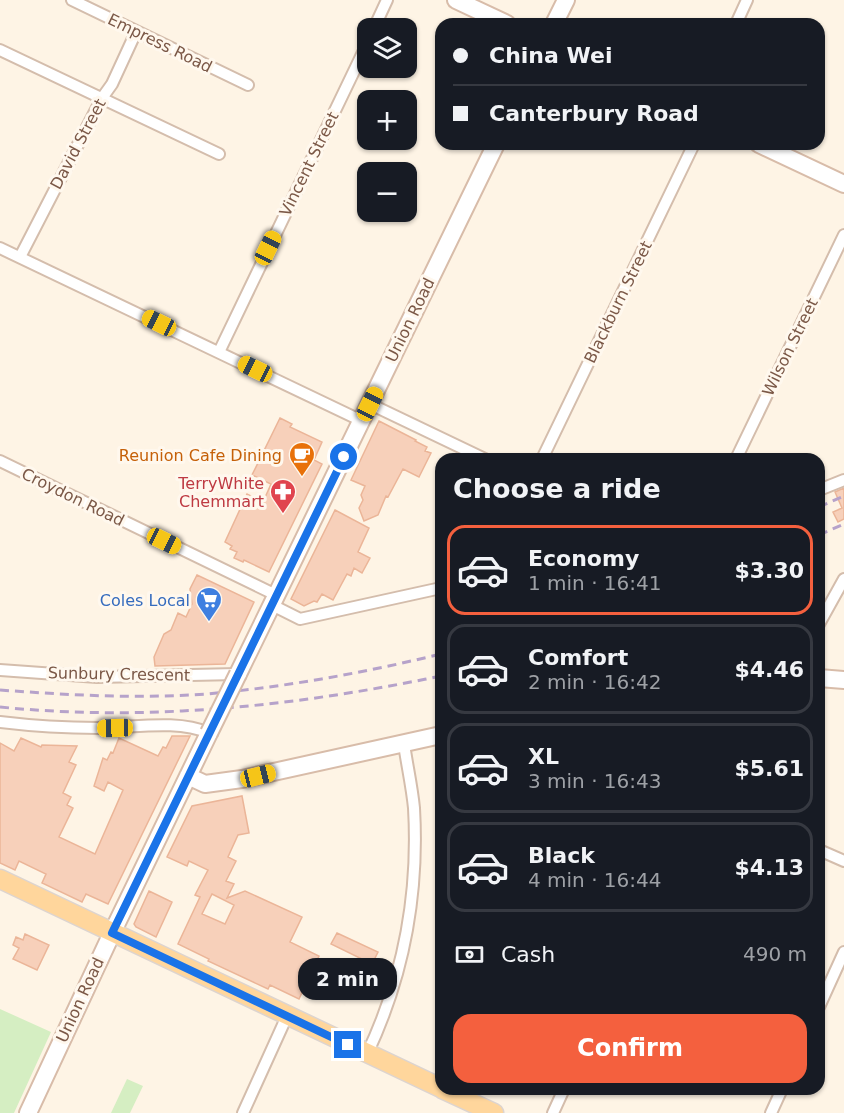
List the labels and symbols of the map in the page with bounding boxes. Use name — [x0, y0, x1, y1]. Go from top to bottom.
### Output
street label: Empress Road — [105, 10, 215, 76]
street label: David Street — [46, 95, 110, 193]
street label: Vincent Street — [275, 109, 343, 219]
car — [252, 228, 284, 268]
street label: Blackburn Street — [580, 238, 656, 366]
street label: Union Road — [381, 275, 439, 365]
street label: Wilson Street — [758, 295, 822, 399]
car — [139, 307, 179, 339]
car — [235, 353, 275, 385]
car — [354, 384, 386, 424]
cafe icon: Reunion Cafe Dining — [287, 440, 317, 478]
route start — [330, 443, 357, 470]
place label: Reunion Cafe Dining — [119, 446, 282, 465]
street label: Croydon Road — [19, 464, 127, 530]
place label: TerryWhite Chemmart — [177, 474, 264, 511]
pharmacy icon: TerryWhite Chemmart — [268, 477, 298, 515]
car — [144, 525, 184, 557]
supermarket icon: Coles Local — [194, 585, 224, 623]
place label: Coles Local — [100, 591, 190, 610]
street label: Sunbury Crescent — [48, 663, 190, 685]
car — [97, 719, 133, 737]
car — [238, 763, 278, 789]
street label: Union Road — [52, 955, 108, 1045]
callout: 2 min — [298, 958, 398, 1000]
route end — [334, 1031, 361, 1058]

